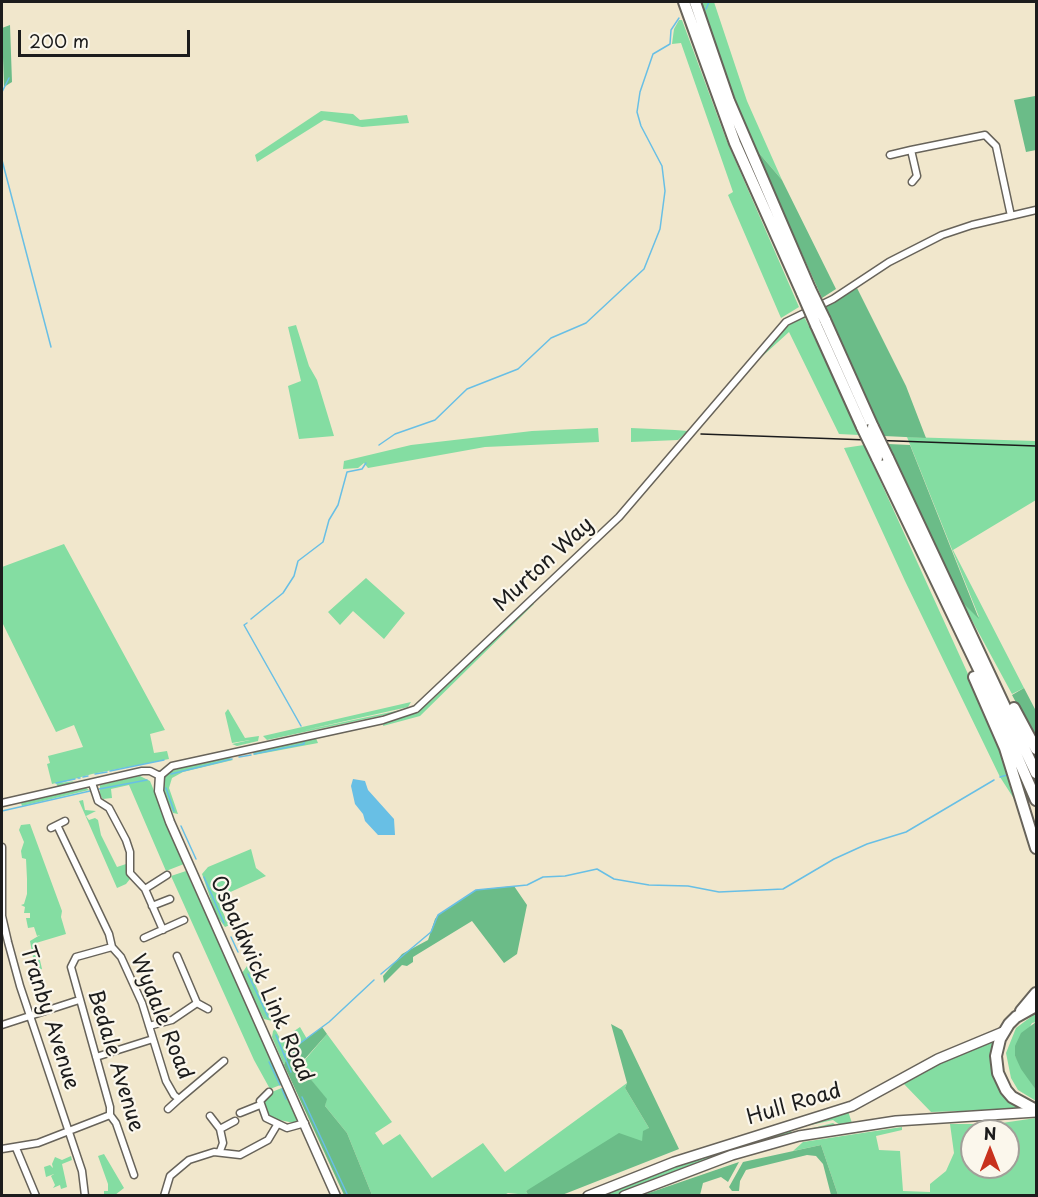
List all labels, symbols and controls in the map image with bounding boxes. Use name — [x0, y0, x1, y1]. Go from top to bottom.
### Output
scale bar — [21, 18, 194, 56]
text: 200 m — [29, 27, 89, 54]
street label: Murton Way — [489, 512, 599, 618]
street label: Osbaldwick Link Road — [204, 872, 318, 1086]
street label: Tranby Avenue — [14, 943, 84, 1093]
street label: Wydale Road — [124, 951, 198, 1083]
street label: Bedale Avenue — [81, 987, 149, 1135]
street label: Hull Road — [744, 1079, 844, 1131]
north arrow — [960, 1119, 1020, 1179]
text: N — [984, 1121, 996, 1145]

